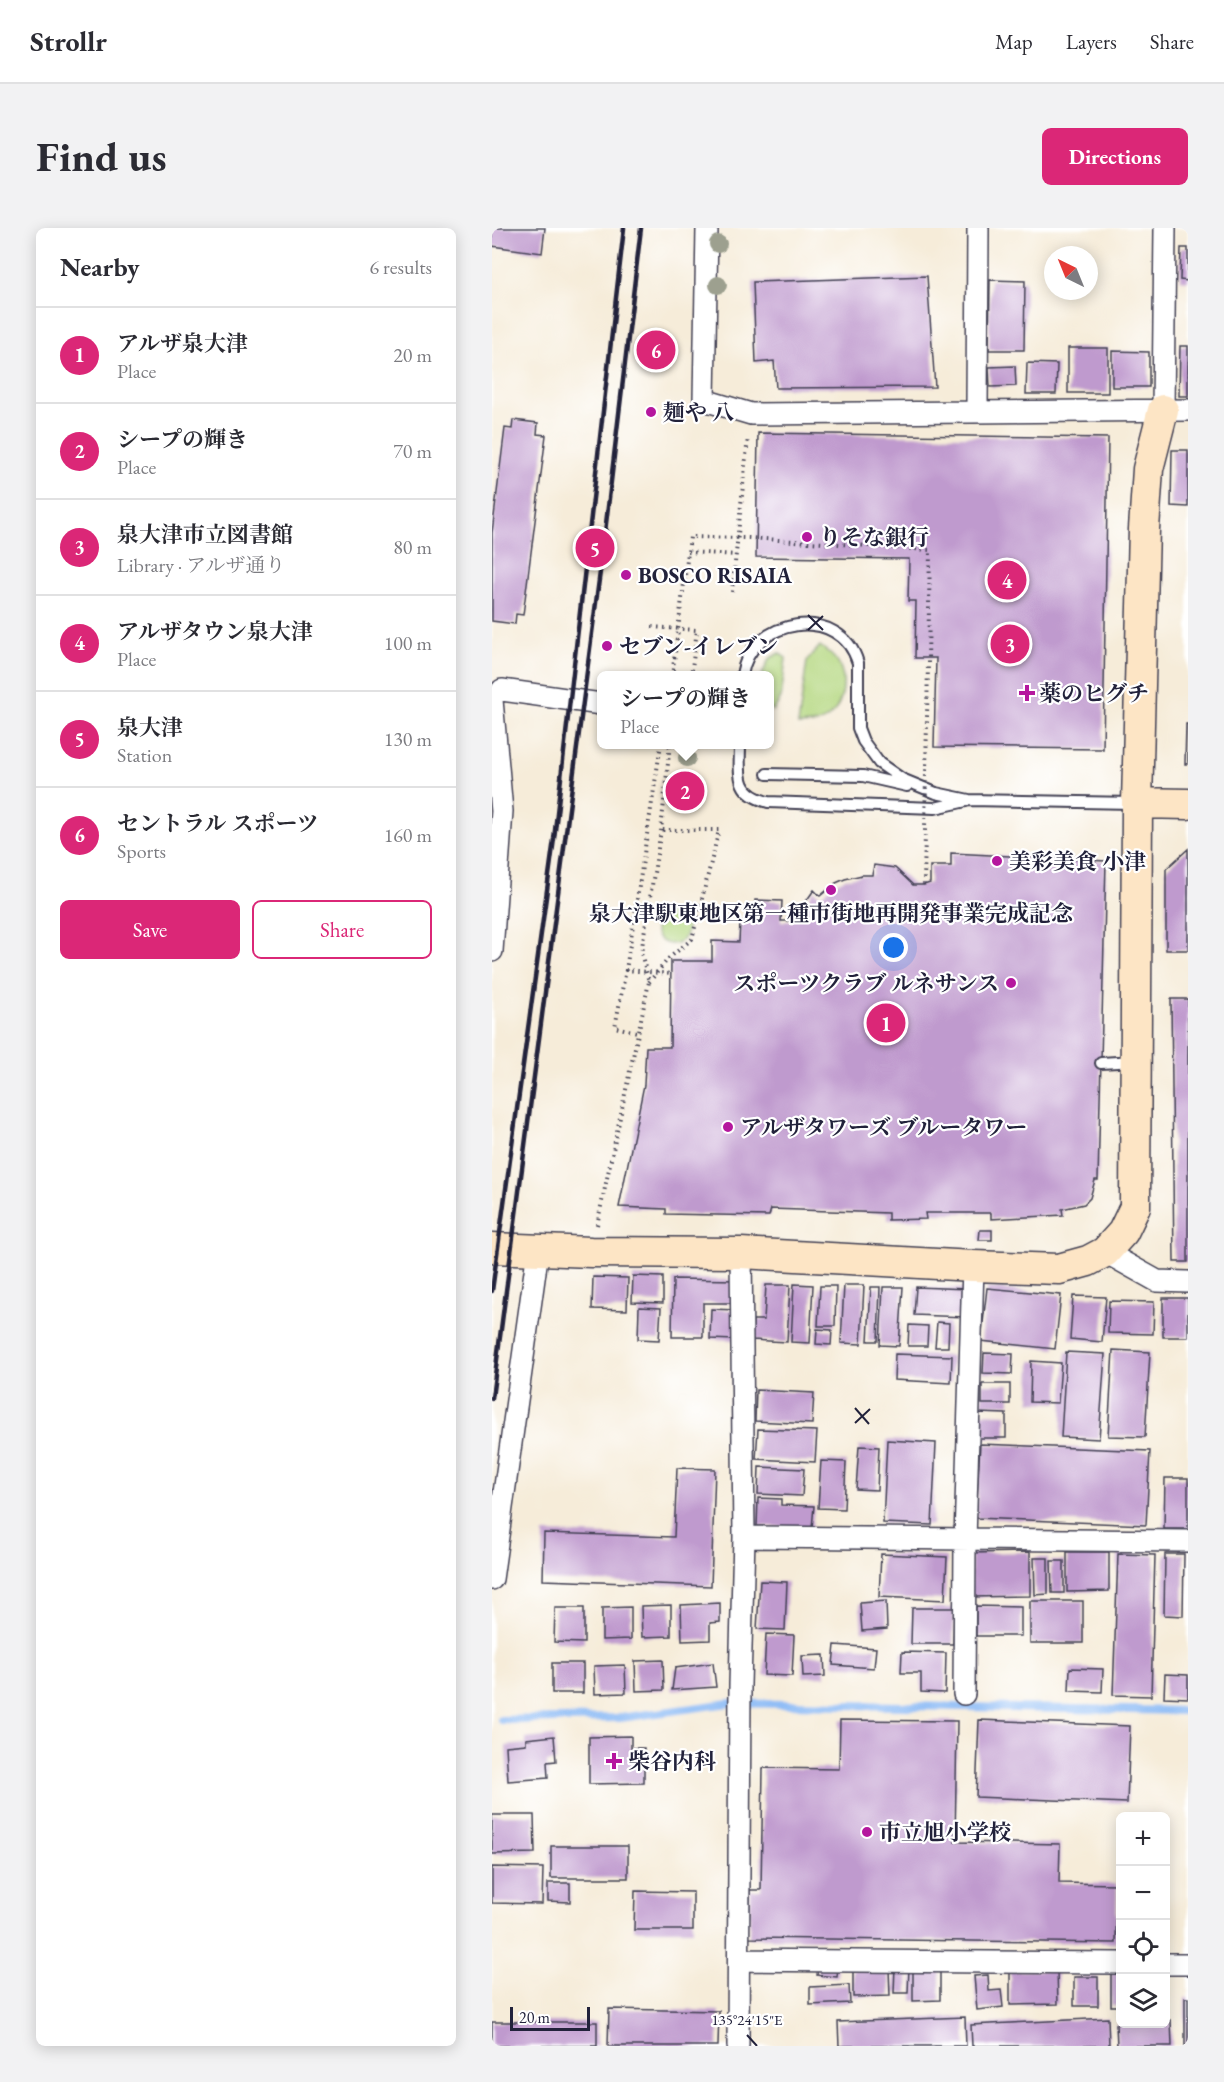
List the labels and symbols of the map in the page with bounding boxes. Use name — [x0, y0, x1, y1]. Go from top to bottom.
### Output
north arrow — [1044, 246, 1098, 300]
pin: 6 — [636, 328, 676, 372]
place label: 麺や 八 — [663, 398, 734, 427]
marker: 麺や 八 — [644, 405, 658, 419]
place label: りそな銀行 — [819, 523, 929, 552]
pin: 5 — [576, 526, 614, 570]
marker: りそな銀行 — [800, 530, 814, 544]
pin: 4 — [988, 558, 1026, 602]
place label: BOSCO RISAIA — [638, 561, 792, 590]
marker: BOSCO RISAIA — [619, 568, 633, 582]
pin: 3 — [990, 622, 1030, 666]
place label: セブン-イレブン — [619, 632, 778, 661]
marker: セブン-イレブン — [600, 639, 614, 653]
place label: 薬のヒグチ — [1039, 679, 1149, 708]
marker: 薬のヒグチ — [1020, 686, 1034, 700]
pin: 2 — [666, 768, 704, 814]
place label: 美彩美食 小津 — [1009, 847, 1146, 876]
marker: 美彩美食 小津 — [990, 854, 1004, 868]
marker: 泉大津駅東地区第一種市街地再開発事業完成記念 — [824, 883, 838, 897]
place label: 泉大津駅東地区第一種市街地再開発事業完成記念 — [589, 899, 1073, 928]
your location — [879, 933, 908, 962]
place label: スポーツクラブ ルネサンス — [733, 969, 999, 998]
marker: スポーツクラブ ルネサンス — [1004, 976, 1018, 990]
pin: 1 — [866, 1000, 906, 1046]
place label: アルザタワーズ ブルータワー — [740, 1113, 1027, 1142]
marker: アルザタワーズ ブルータワー — [721, 1120, 735, 1134]
place label: 柴谷内科 — [628, 1747, 716, 1776]
marker: 柴谷内科 — [605, 1752, 623, 1770]
place label: 市立旭小学校 — [879, 1818, 1011, 1847]
marker: 市立旭小学校 — [860, 1825, 874, 1839]
scale bar — [510, 2004, 590, 2032]
text: 135°24'15"E — [711, 2010, 783, 2029]

